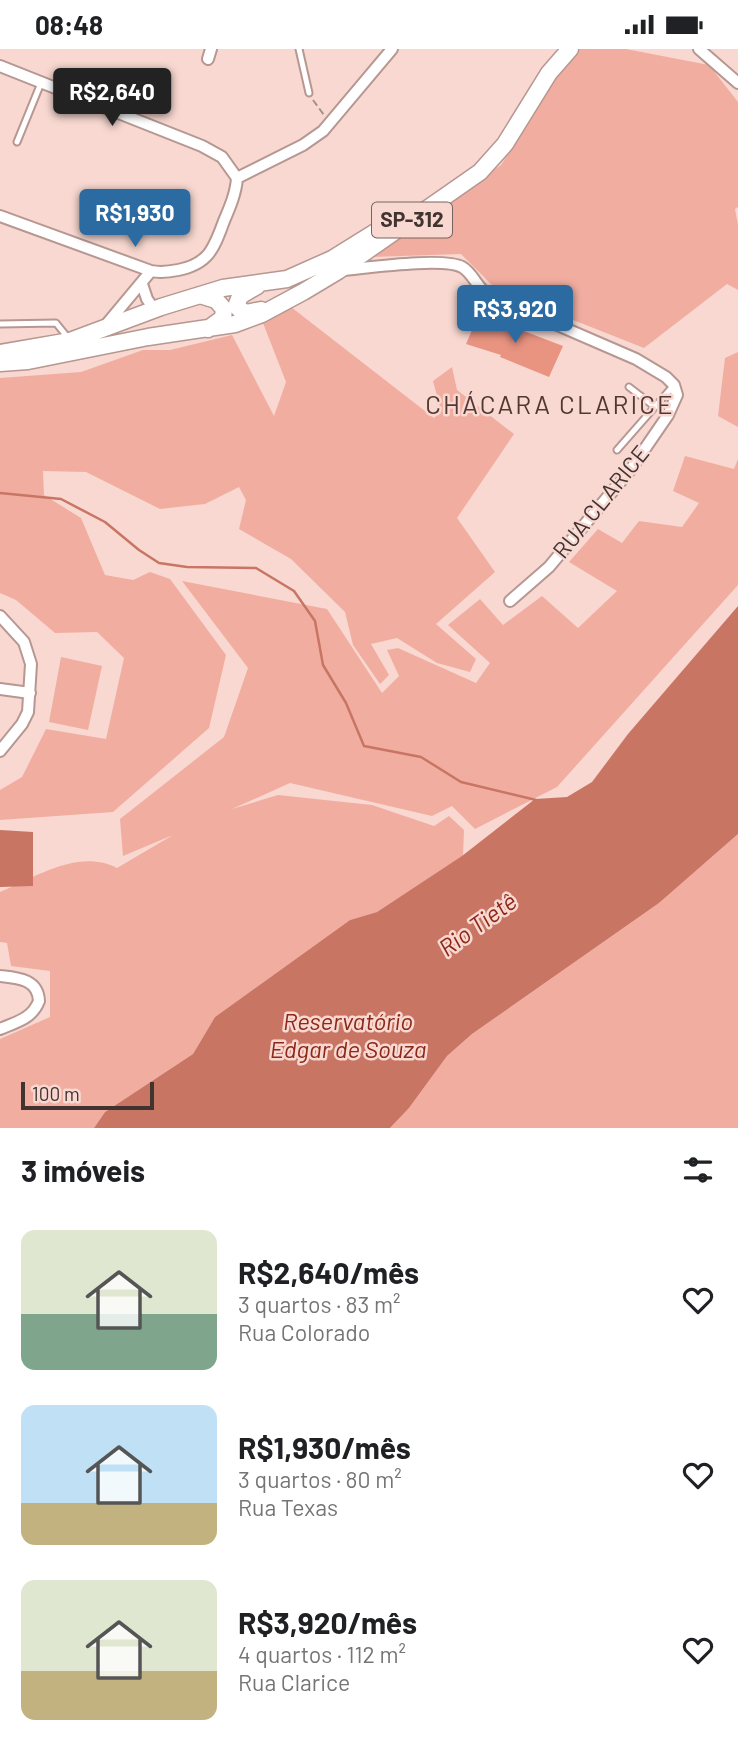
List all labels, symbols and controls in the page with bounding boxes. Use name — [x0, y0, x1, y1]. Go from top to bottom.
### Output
text: 08:48 — [35, 9, 103, 40]
pin: R$2,640 — [47, 69, 177, 128]
text: R$2,640 — [69, 77, 155, 105]
pin: R$1,930 — [70, 189, 200, 249]
text: R$1,930 — [95, 198, 175, 226]
road number: SP-312 — [372, 203, 452, 237]
pin: R$3,920 — [450, 285, 580, 345]
text: R$3,920 — [473, 294, 557, 322]
district label: CHÁCARA CLARICE — [425, 388, 675, 419]
street label: RUA CLARICE — [546, 439, 654, 564]
water label: Rio Tietê — [433, 886, 522, 962]
water label: Reservatório Edgar de Souza — [270, 1006, 426, 1063]
scale bar — [21, 1079, 154, 1111]
text: 100 m — [32, 1082, 80, 1105]
icon: filters — [679, 1151, 717, 1189]
text: 3 imóveis — [21, 1152, 145, 1188]
text: R$2,640/mês — [238, 1254, 419, 1290]
icon: home — [77, 1258, 161, 1342]
icon: heart — [679, 1281, 717, 1319]
text: 3 quartos · 83 m² — [238, 1290, 401, 1318]
text: Rua Colorado — [238, 1318, 370, 1346]
text: R$1,930/mês — [238, 1429, 411, 1465]
icon: home — [77, 1433, 161, 1517]
icon: heart — [679, 1456, 717, 1494]
text: 3 quartos · 80 m² — [238, 1465, 402, 1493]
text: Rua Texas — [238, 1493, 338, 1521]
text: R$3,920/mês — [238, 1604, 417, 1640]
icon: home — [77, 1608, 161, 1692]
icon: heart — [679, 1631, 717, 1669]
text: 4 quartos · 112 m² — [238, 1640, 406, 1668]
text: Rua Clarice — [238, 1668, 350, 1696]

